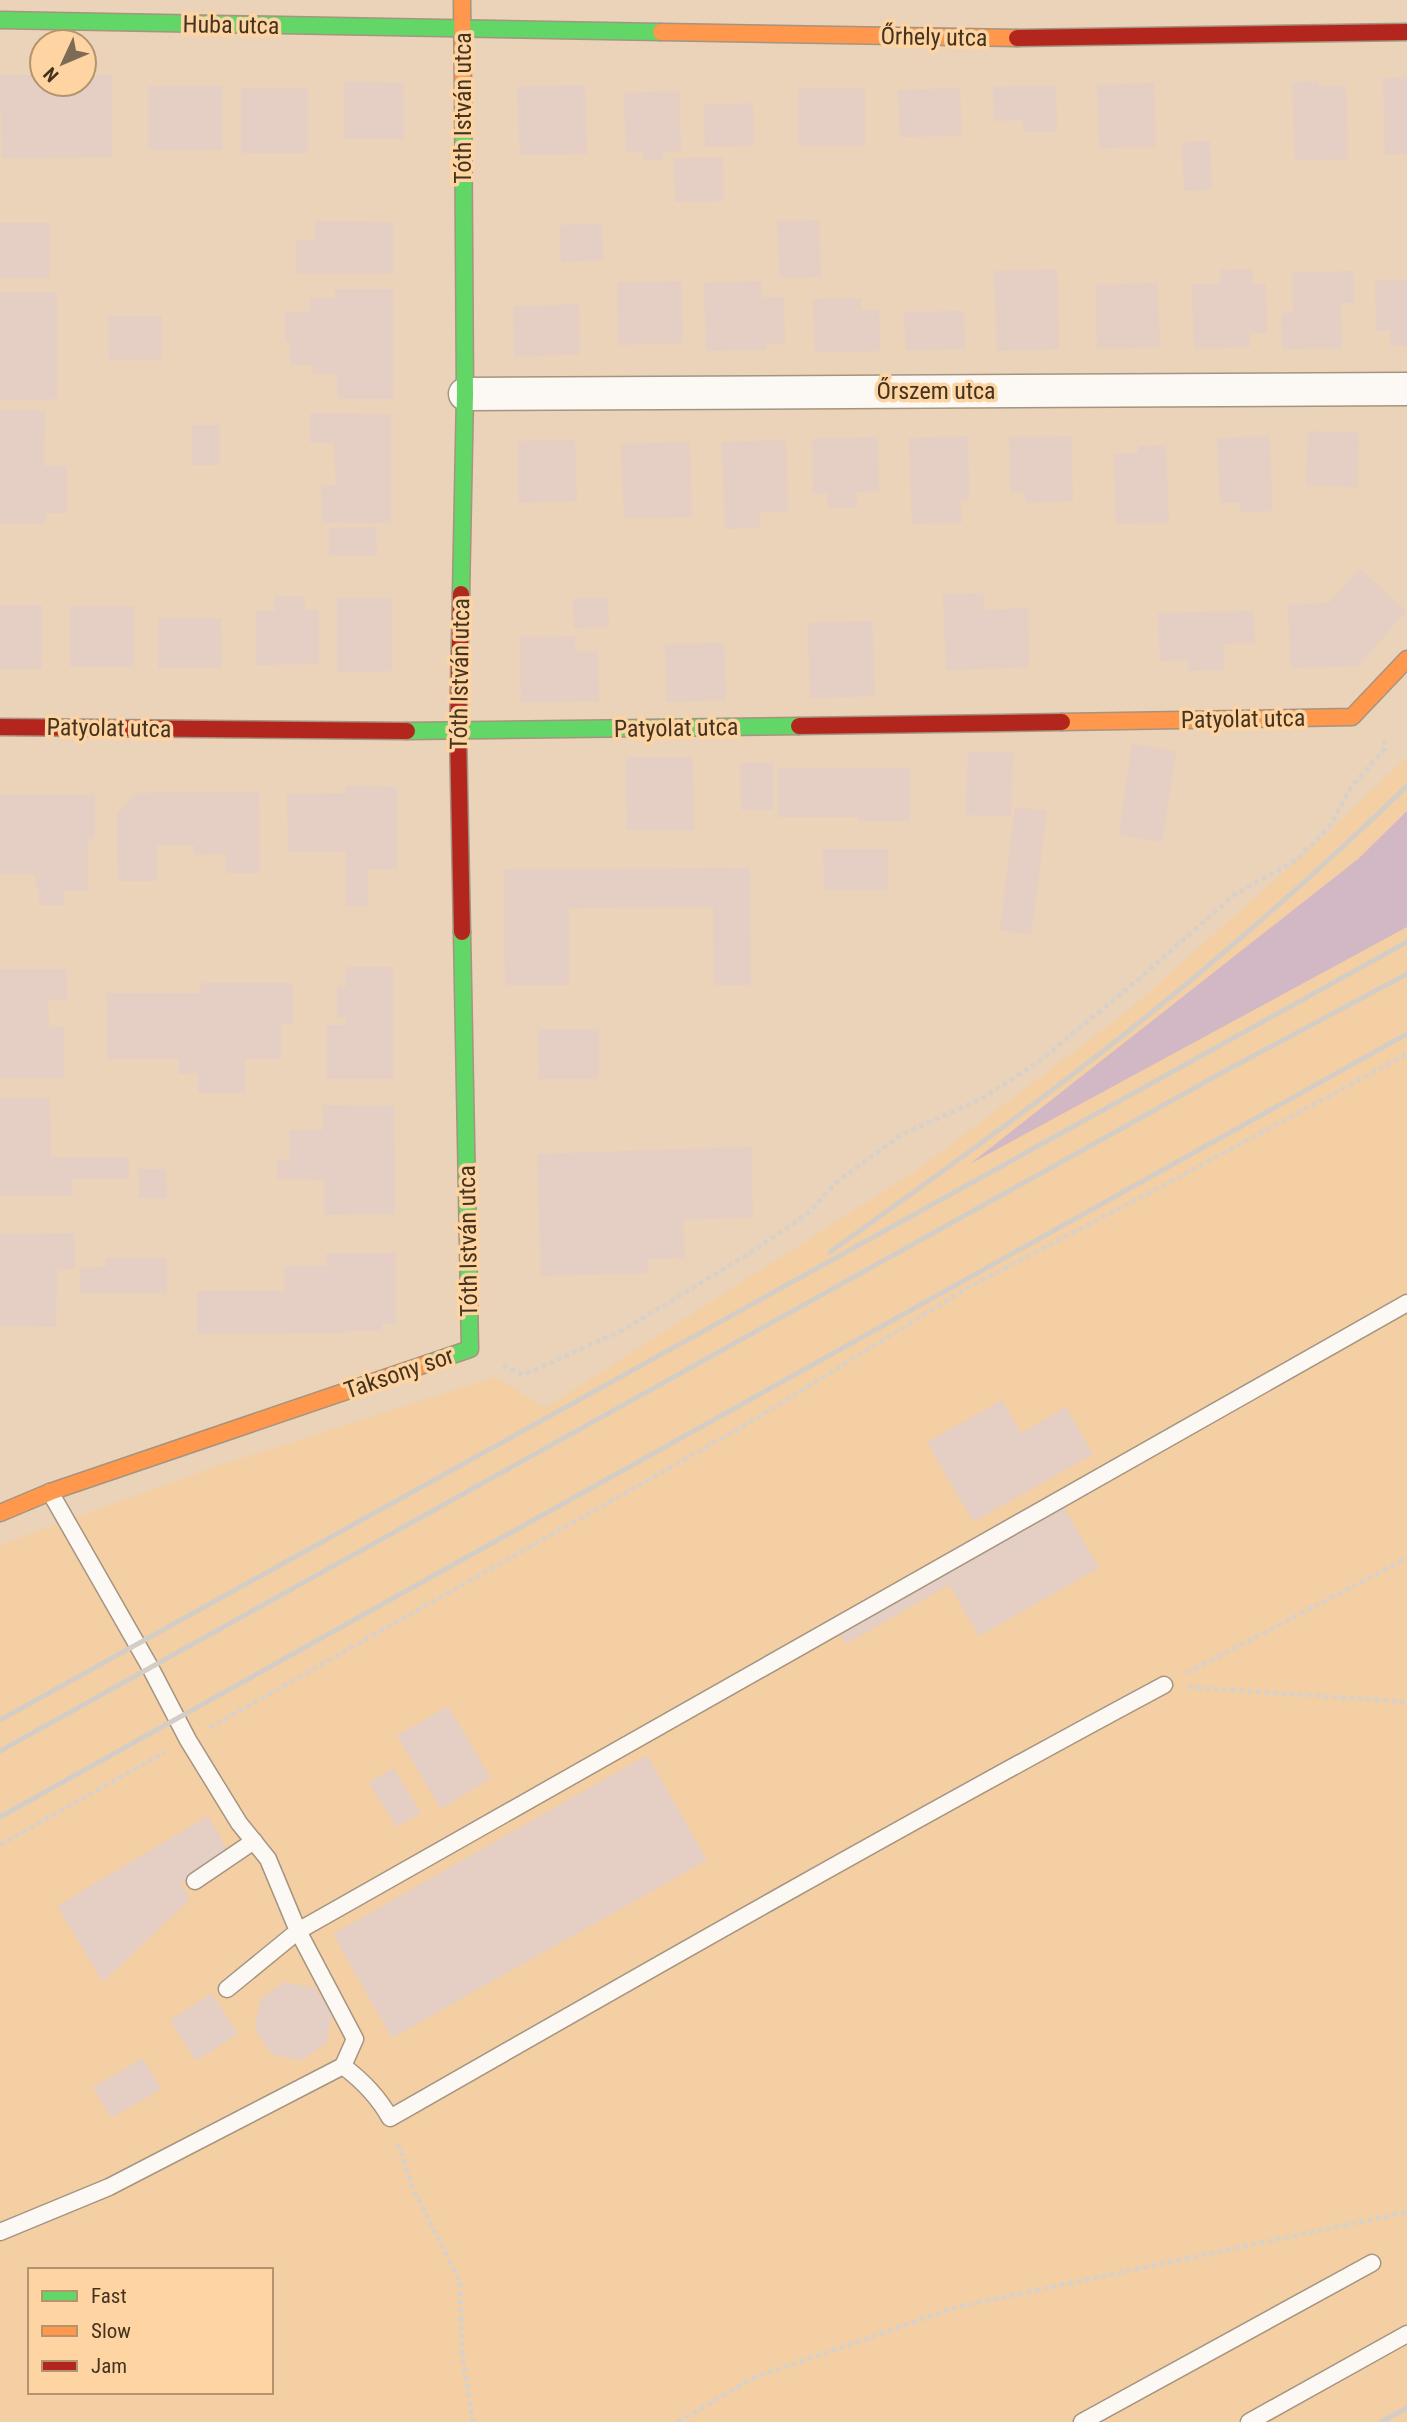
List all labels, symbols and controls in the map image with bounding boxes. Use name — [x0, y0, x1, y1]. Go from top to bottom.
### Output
street label: Huba utca — [182, 10, 280, 40]
street label: Őrhely utca — [880, 22, 988, 52]
north arrow — [28, 28, 98, 98]
street label: Tóth István utca — [449, 32, 477, 184]
text: N — [39, 62, 63, 87]
street label: Őrszem utca — [876, 377, 996, 405]
street label: Tóth István utca — [445, 598, 475, 750]
street label: Patyolat utca — [1180, 704, 1306, 734]
street label: Patyolat utca — [46, 713, 172, 743]
street label: Patyolat utca — [613, 713, 739, 743]
street label: Tóth István utca — [453, 1165, 483, 1317]
street label: Taksony sor — [341, 1341, 457, 1405]
legend — [28, 2268, 273, 2394]
text: Fast — [91, 2284, 127, 2308]
text: Slow — [91, 2319, 131, 2343]
text: Jam — [91, 2354, 127, 2378]

